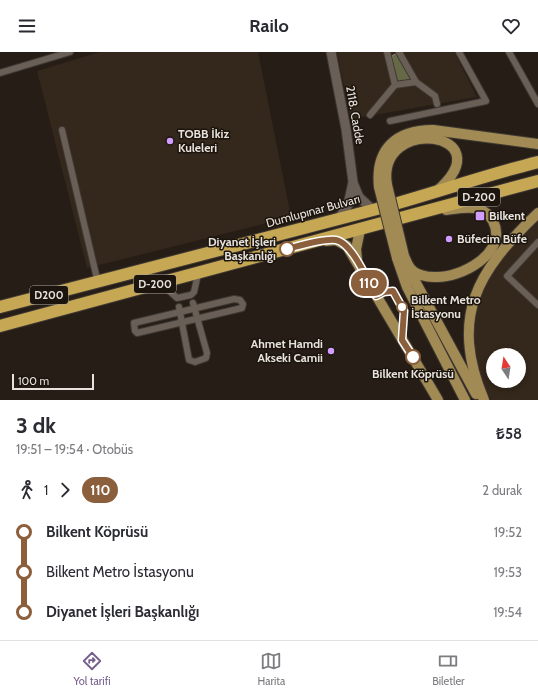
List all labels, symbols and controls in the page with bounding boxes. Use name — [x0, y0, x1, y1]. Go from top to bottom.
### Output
icon: menu — [16, 15, 38, 37]
text: Railo — [249, 15, 289, 37]
icon: heart — [500, 15, 522, 37]
street label: 2118. Cadde — [343, 84, 368, 145]
place label: TOBB İkiz Kuleleri — [178, 126, 229, 155]
marker: TOBB İkiz Kuleleri — [165, 136, 175, 146]
road number: D-200 — [458, 188, 500, 206]
street label: Dumlupınar Bulvarı — [264, 191, 362, 230]
place label: Bilkent — [489, 208, 525, 223]
marker: Bilkent — [474, 210, 486, 222]
place label: Büfecim Büfe — [457, 231, 527, 246]
place label: Diyanet İşleri Başkanlığı — [208, 234, 276, 263]
marker: Büfecim Büfe — [444, 234, 454, 244]
marker: Diyanet İşleri Başkanlığı — [279, 241, 295, 257]
line badge: 110 — [346, 270, 392, 296]
text: 110 — [359, 274, 379, 292]
road number: D-200 — [134, 275, 176, 293]
road number: D200 — [30, 286, 68, 304]
place label: Bilkent Metro İstasyonu — [411, 292, 481, 321]
marker: Bilkent Metro İstasyonu — [396, 301, 408, 313]
place label: Ahmet Hamdi Akseki Camii — [251, 336, 323, 365]
marker: Ahmet Hamdi Akseki Camii — [326, 346, 336, 356]
north arrow — [486, 348, 526, 388]
map controls — [486, 348, 526, 388]
marker: Bilkent Köprüsü — [405, 349, 421, 365]
place label: Bilkent Köprüsü — [372, 366, 454, 381]
scale bar — [12, 372, 94, 391]
text: 100 m — [18, 374, 49, 388]
text: 3 dk — [16, 412, 56, 439]
text: ₺58 — [496, 425, 522, 443]
text: 19:51 – 19:54 · Otobüs — [16, 441, 133, 457]
icon: walk — [16, 479, 38, 501]
icon: forward — [54, 479, 76, 501]
text: 110 — [90, 481, 110, 499]
text: 1 — [44, 482, 48, 498]
text: 2 durak — [482, 482, 522, 498]
text: Bilkent Köprüsü — [46, 523, 148, 541]
text: 19:52 — [494, 524, 522, 540]
text: Bilkent Metro İstasyonu — [46, 563, 194, 581]
text: 19:53 — [494, 564, 522, 580]
text: Diyanet İşleri Başkanlığı — [46, 603, 199, 621]
text: 19:54 — [493, 604, 522, 620]
tab: Yol tarifi — [73, 650, 111, 688]
tab: Harita — [258, 650, 285, 688]
tab: Biletler — [432, 650, 465, 688]

